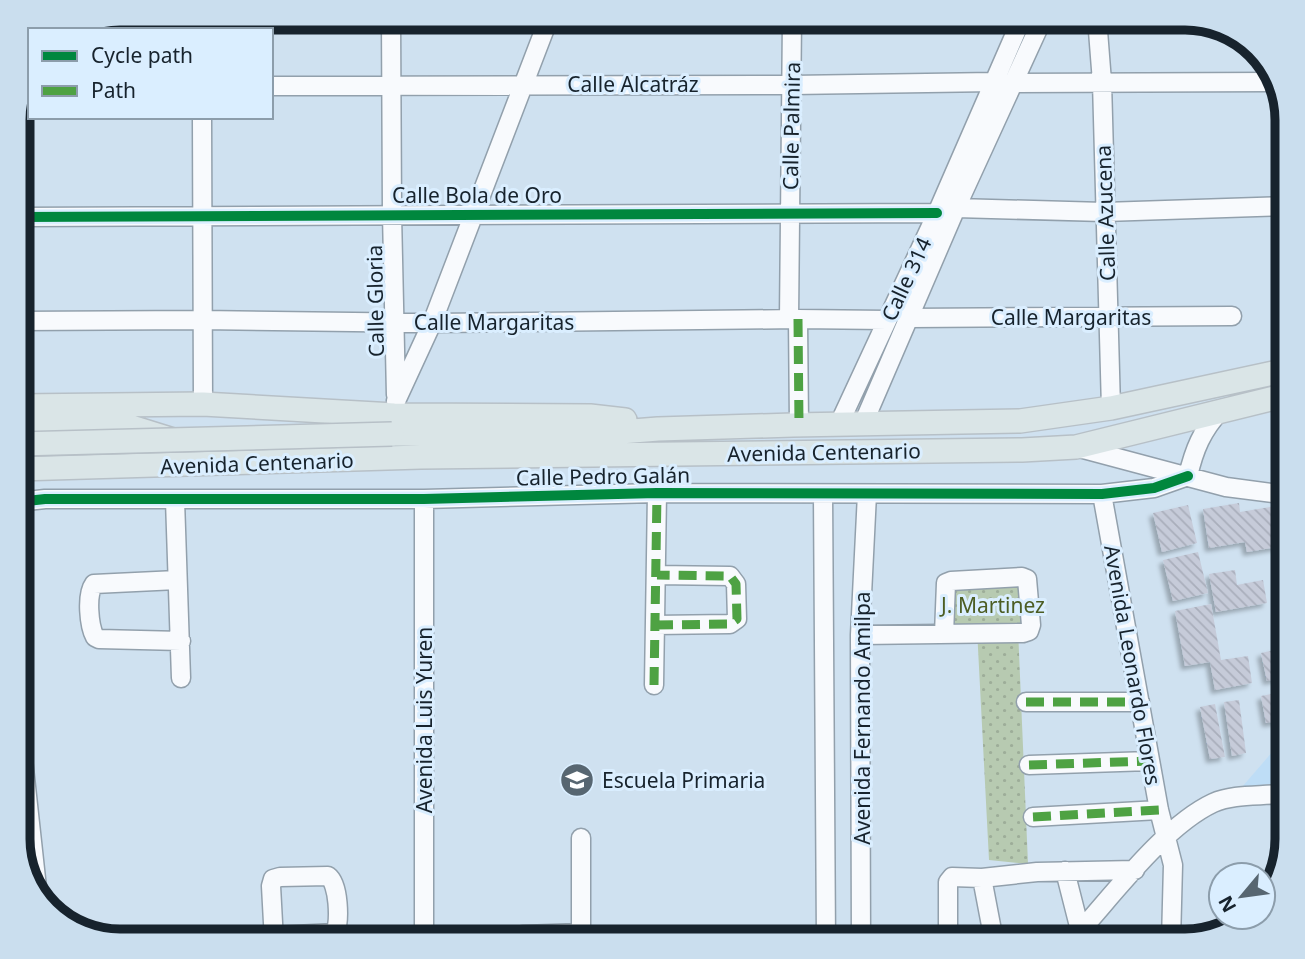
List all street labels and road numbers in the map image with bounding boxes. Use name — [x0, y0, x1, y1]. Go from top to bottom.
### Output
street label: Calle Palmira — [776, 62, 806, 190]
street label: Calle Alcatráz — [567, 70, 699, 98]
street label: Calle Azucena — [1089, 144, 1121, 282]
street label: Calle Bola de Oro — [392, 181, 562, 209]
street label: Calle 314 — [874, 233, 938, 325]
street label: Calle Gloria — [360, 245, 390, 357]
street label: Calle Margaritas — [991, 303, 1151, 331]
street label: Calle Margaritas — [414, 308, 574, 336]
street label: Avenida Centenario — [727, 436, 921, 468]
street label: Avenida Centenario — [160, 446, 354, 480]
street label: Calle Pedro Galán — [516, 460, 690, 492]
street label: Avenida Leonardo Flores — [1098, 543, 1168, 787]
street label: Avenida Fernando Amilpa — [848, 591, 876, 845]
street label: Avenida Luis Yuren — [410, 627, 438, 813]

